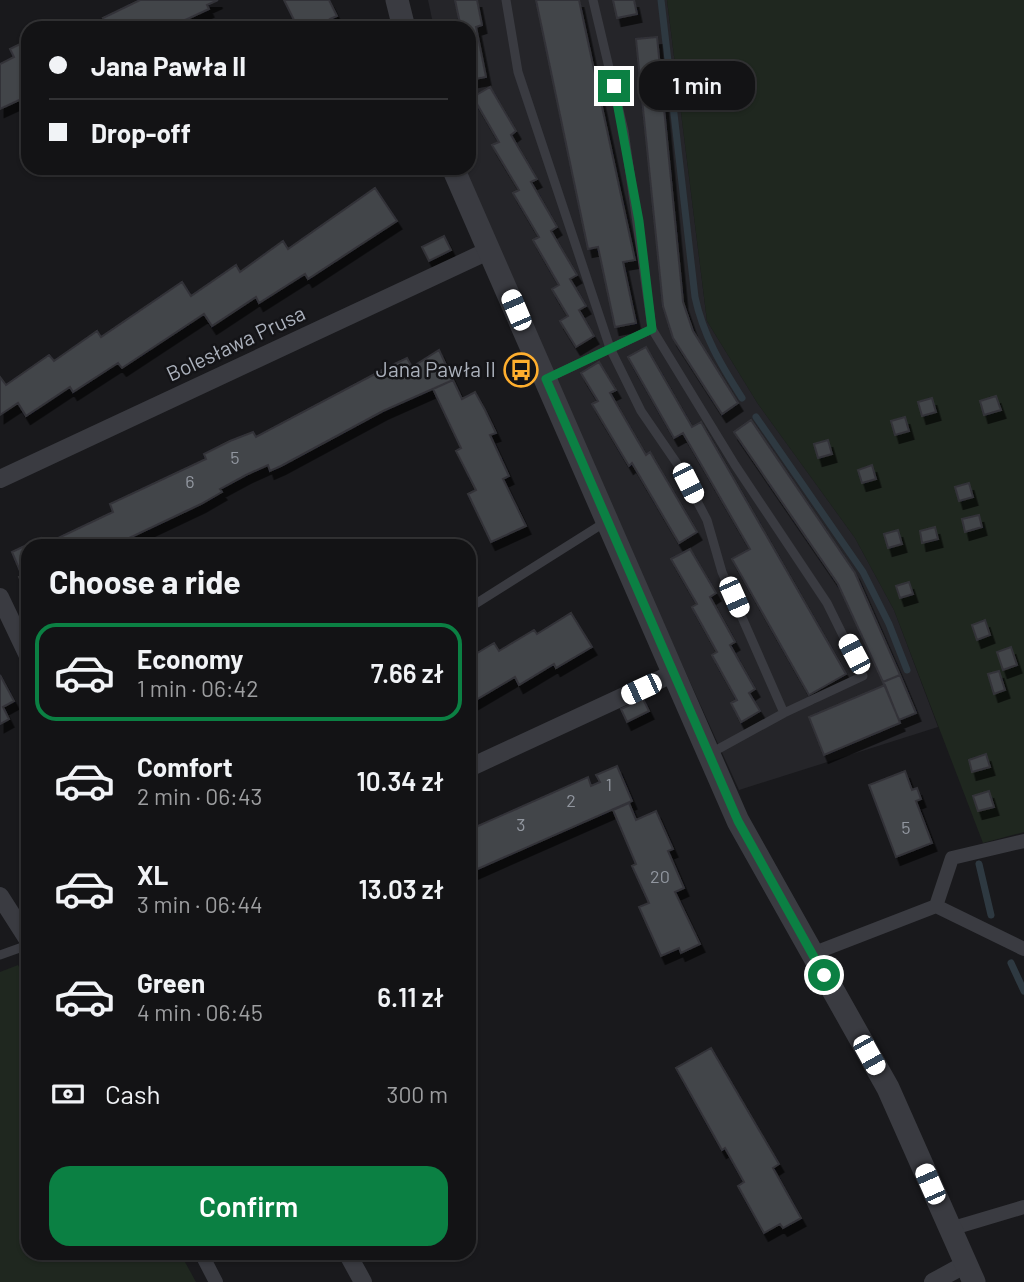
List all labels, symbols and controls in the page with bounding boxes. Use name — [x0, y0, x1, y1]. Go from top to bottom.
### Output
text: Jana Pawła II — [91, 50, 246, 81]
callout: 1 min — [638, 62, 754, 110]
route end — [598, 70, 630, 102]
text: 1 min — [672, 71, 722, 99]
text: Drop-off — [91, 117, 191, 148]
car — [499, 287, 534, 333]
street label: Bolesława Prusa — [162, 300, 309, 386]
bus stop icon: Jana Pawła II — [502, 351, 540, 389]
place label: Jana Pawła II — [376, 356, 496, 381]
house number: 5 — [230, 446, 240, 468]
car — [670, 460, 707, 506]
house number: 6 — [185, 470, 195, 492]
text: Choose a ride — [49, 562, 241, 600]
car — [716, 574, 753, 620]
car — [835, 631, 874, 677]
icon: car — [53, 641, 116, 704]
text: Economy — [137, 643, 243, 674]
text: 7.66 zł — [371, 657, 444, 688]
car — [618, 671, 665, 707]
text: 1 min · 06:42 — [137, 674, 259, 702]
icon: car — [53, 749, 116, 812]
text: Comfort — [137, 751, 233, 782]
text: 10.34 zł — [356, 765, 444, 796]
house number: 1 — [606, 773, 612, 795]
text: 2 min · 06:43 — [137, 782, 262, 810]
house number: 2 — [566, 789, 576, 811]
house number: 3 — [516, 813, 526, 835]
house number: 5 — [901, 816, 911, 838]
icon: car — [53, 857, 116, 920]
text: XL — [137, 859, 168, 890]
house number: 20 — [650, 865, 670, 887]
text: 13.03 zł — [359, 873, 444, 904]
text: 3 min · 06:44 — [137, 890, 263, 918]
route start — [808, 959, 840, 991]
icon: car — [53, 965, 116, 1028]
text: Green — [137, 967, 205, 998]
text: 6.11 zł — [377, 981, 444, 1012]
text: 4 min · 06:45 — [137, 998, 263, 1026]
car — [850, 1032, 889, 1078]
icon: cash — [49, 1075, 87, 1113]
text: Cash — [105, 1078, 160, 1109]
text: 300 m — [387, 1080, 448, 1108]
car — [912, 1161, 949, 1207]
button: Confirm — [49, 1166, 448, 1246]

